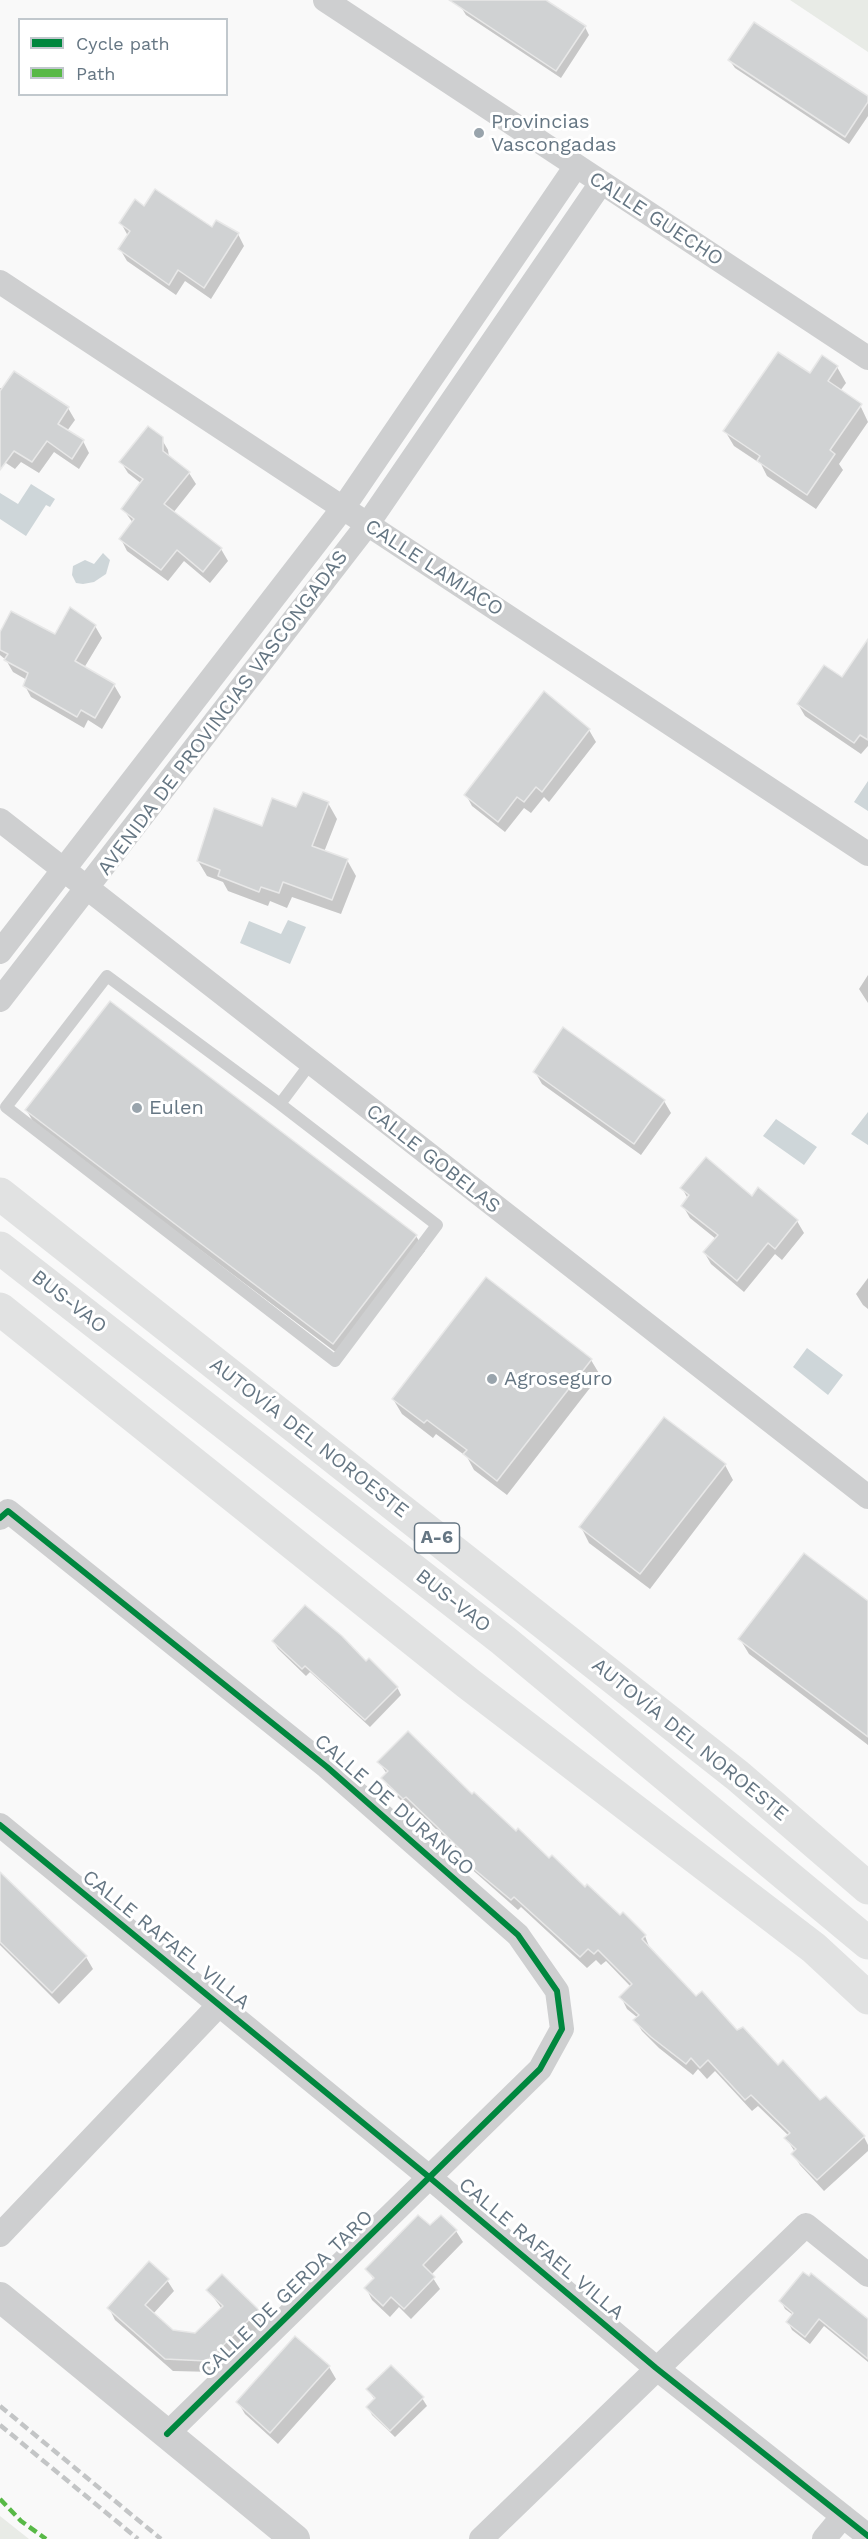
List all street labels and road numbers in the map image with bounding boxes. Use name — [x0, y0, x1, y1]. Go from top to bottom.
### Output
street label: CALLE GUECHO — [585, 167, 727, 271]
street label: CALLE LAMIACO — [360, 514, 508, 622]
street label: AVENIDA DE PROVINCIAS VASCONGADAS — [93, 546, 353, 880]
street label: CALLE GOBELAS — [361, 1099, 505, 1219]
street label: BUS-VAO — [27, 1265, 111, 1339]
street label: AUTOVÍA DEL NOROESTE — [205, 1353, 413, 1523]
road number: A-6 — [414, 1523, 460, 1553]
street label: BUS-VAO — [411, 1564, 495, 1638]
street label: AUTOVÍA DEL NOROESTE — [587, 1653, 793, 1827]
street label: CALLE DE DURANGO — [309, 1729, 479, 1881]
street label: CALLE RAFAEL VILLA — [77, 1865, 255, 2015]
street label: CALLE RAFAEL VILLA — [453, 2173, 629, 2325]
street label: CALLE DE GERDA TARO — [196, 2205, 378, 2383]

